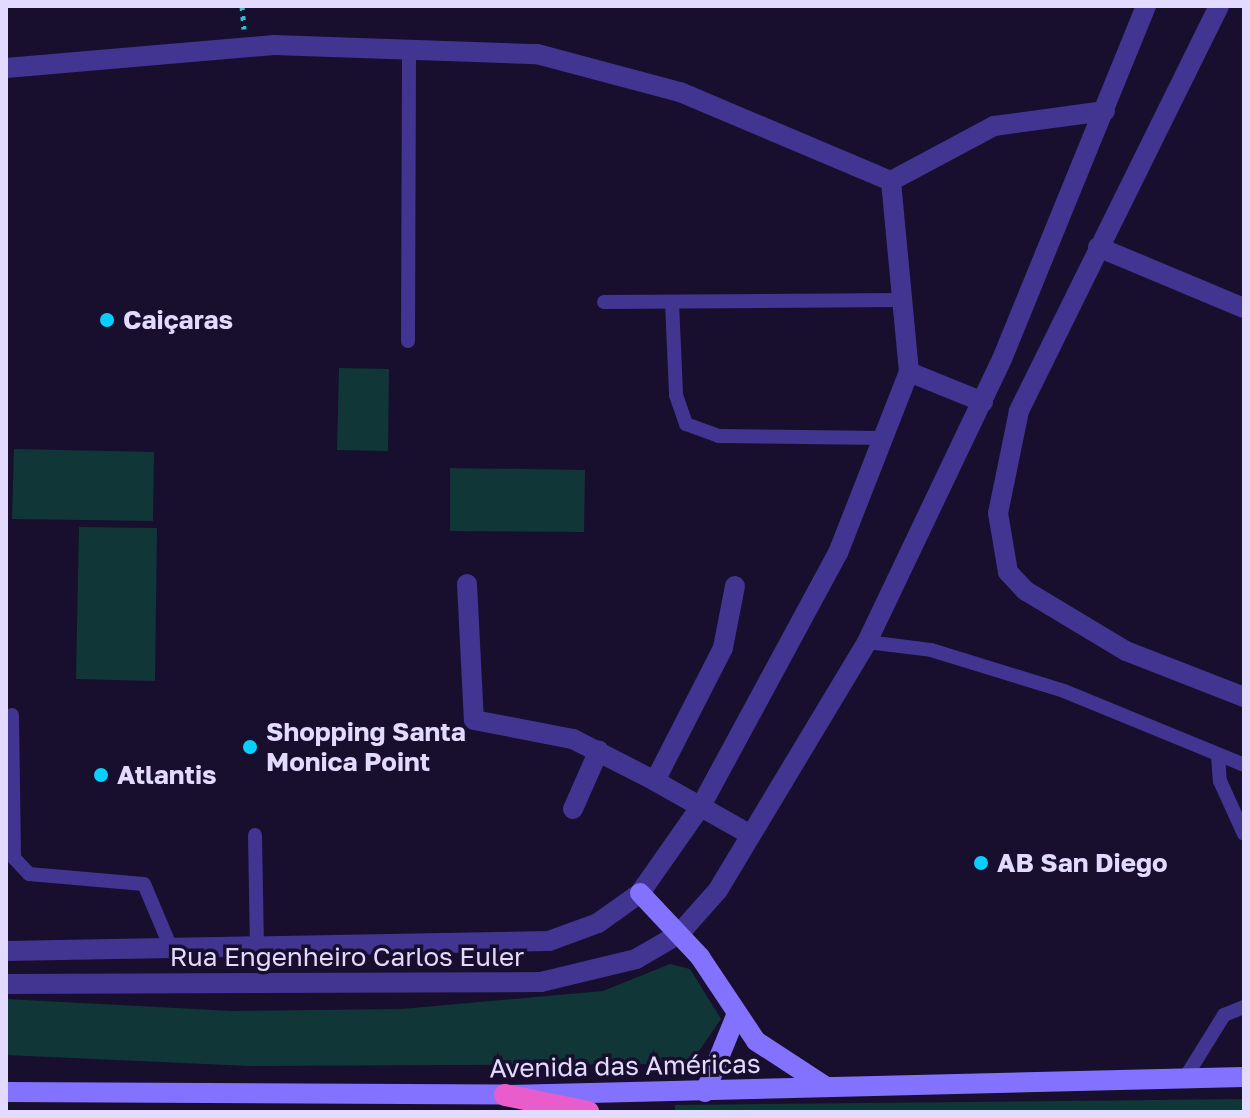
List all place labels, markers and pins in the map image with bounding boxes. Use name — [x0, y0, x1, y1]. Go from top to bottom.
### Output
place label: Caiçaras — [123, 304, 233, 336]
marker: Caiçaras — [98, 311, 116, 329]
place label: Shopping Santa Monica Point — [266, 716, 466, 778]
marker: Shopping Santa Monica Point — [241, 738, 259, 756]
place label: Atlantis — [117, 759, 217, 791]
marker: Atlantis — [92, 766, 110, 784]
place label: AB San Diego — [997, 847, 1168, 879]
marker: AB San Diego — [972, 854, 990, 872]

